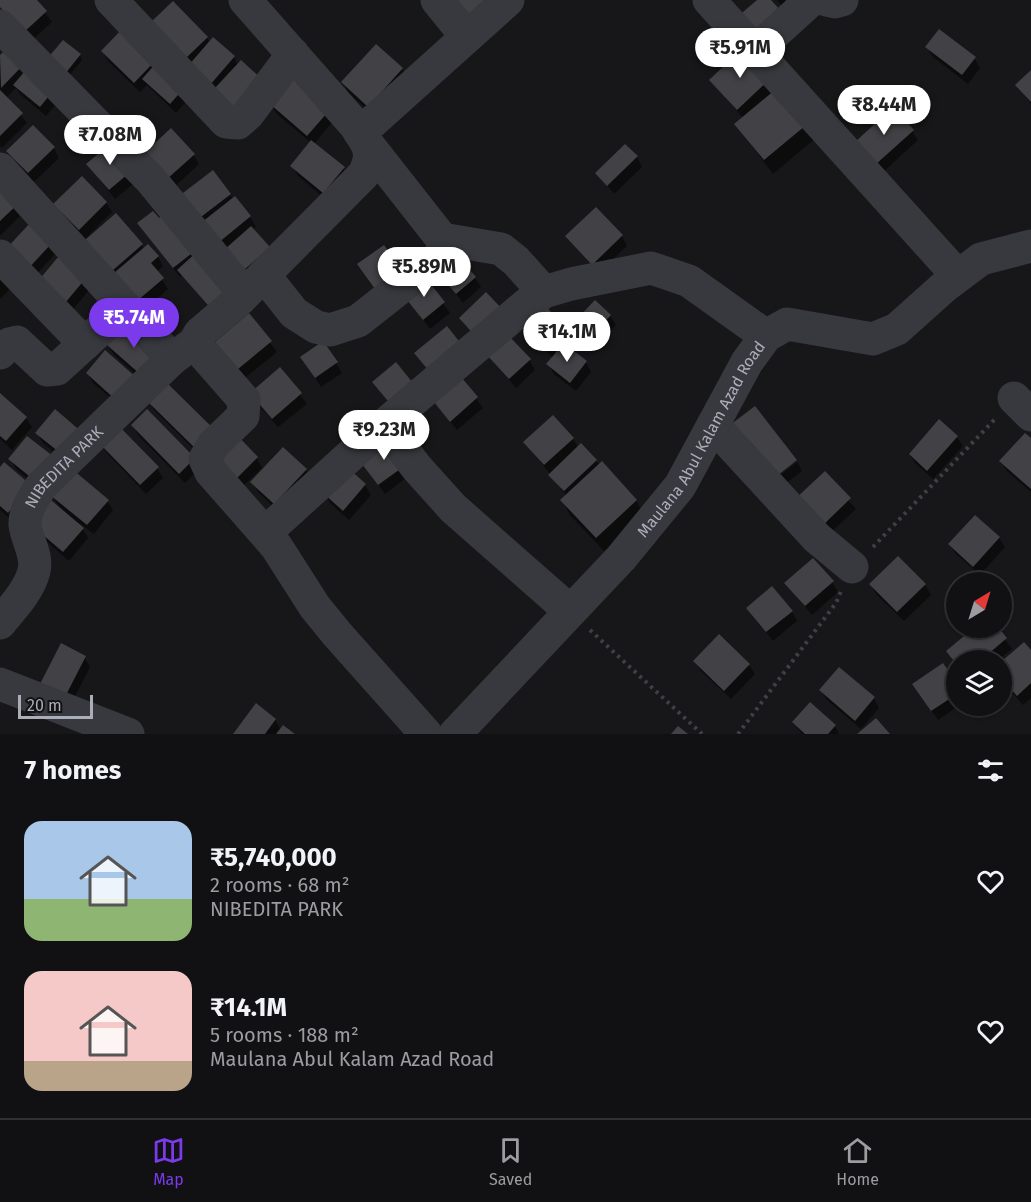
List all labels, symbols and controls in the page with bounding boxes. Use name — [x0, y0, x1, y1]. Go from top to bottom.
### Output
pin: ₹5.91M — [691, 28, 789, 79]
text: ₹5.91M — [709, 35, 771, 59]
pin: ₹8.44M — [835, 85, 933, 136]
text: ₹8.44M — [852, 92, 916, 116]
pin: ₹7.08M — [61, 115, 159, 166]
text: ₹7.08M — [78, 122, 142, 146]
pin: ₹5.89M — [375, 247, 473, 298]
text: ₹5.89M — [392, 254, 456, 278]
pin: ₹5.74M — [85, 298, 183, 349]
text: ₹5.74M — [103, 305, 165, 329]
pin: ₹14.1M — [518, 312, 616, 363]
text: ₹14.1M — [537, 319, 597, 343]
street label: Maulana Abul Kalam Azad Road — [633, 337, 769, 541]
pin: ₹9.23M — [335, 410, 433, 461]
text: ₹9.23M — [352, 417, 416, 441]
street label: NIBEDITA PARK — [21, 422, 107, 511]
north arrow — [946, 572, 1012, 638]
map controls — [946, 572, 1012, 716]
button: layers — [946, 650, 1012, 716]
scale bar — [18, 692, 93, 720]
text: 20 m — [27, 696, 62, 715]
icon: filters — [974, 754, 1007, 787]
text: 7 homes — [24, 755, 121, 786]
text: ₹5,740,000 — [210, 842, 337, 873]
icon: home — [72, 845, 144, 917]
icon: heart — [974, 865, 1007, 898]
text: 2 rooms · 68 m² — [210, 873, 350, 897]
text: NIBEDITA PARK — [210, 897, 343, 921]
text: ₹14.1M — [210, 992, 287, 1023]
icon: home — [72, 995, 144, 1067]
icon: heart — [974, 1015, 1007, 1048]
text: 5 rooms · 188 m² — [210, 1023, 359, 1047]
text: Maulana Abul Kalam Azad Road — [210, 1047, 494, 1071]
tab: Map — [152, 1134, 185, 1189]
tab: Saved — [489, 1134, 532, 1189]
tab: Home — [836, 1134, 879, 1189]

